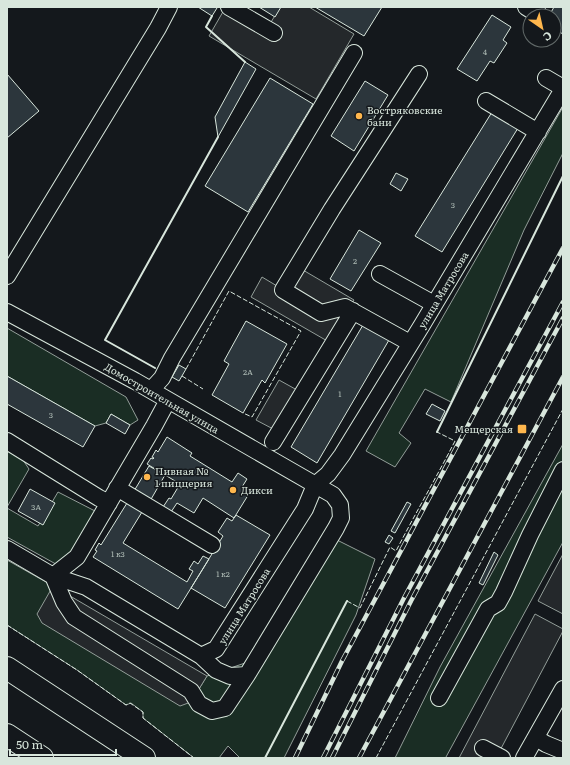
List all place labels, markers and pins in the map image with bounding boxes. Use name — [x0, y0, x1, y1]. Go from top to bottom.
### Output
place label: Востряковские бани — [367, 102, 443, 129]
marker: Востряковские бани — [354, 111, 364, 121]
place label: Мещерская — [454, 421, 513, 436]
marker: Мещерская — [516, 423, 528, 435]
place label: Пивная № 1 пиццерия — [155, 463, 212, 490]
marker: Пивная № 1 пиццерия — [142, 472, 152, 482]
place label: Дикси — [241, 482, 273, 497]
marker: Дикси — [228, 485, 238, 495]

